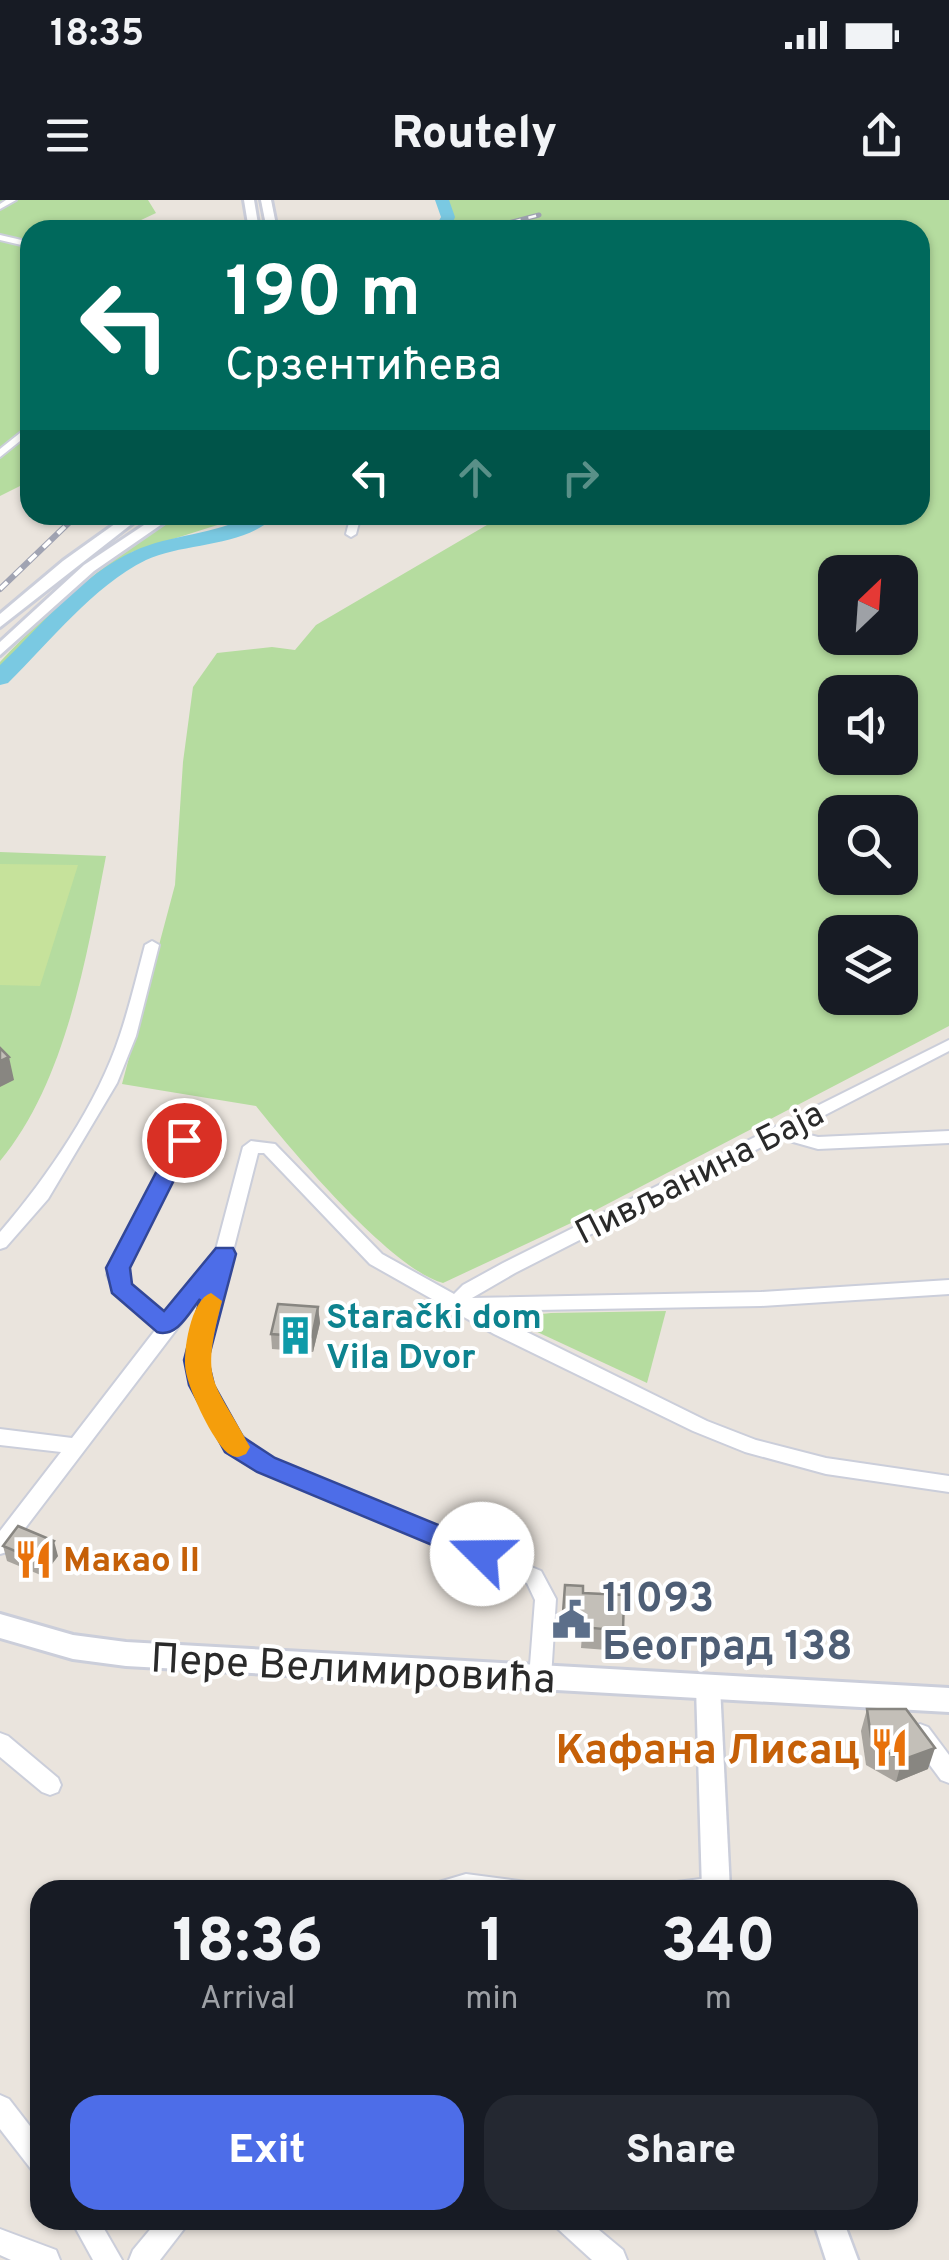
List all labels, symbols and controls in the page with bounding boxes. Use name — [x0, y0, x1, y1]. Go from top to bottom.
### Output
text: 18:35 — [50, 11, 144, 60]
text: Routely — [392, 107, 557, 164]
icon: menu — [40, 108, 95, 163]
icon: share — [854, 108, 909, 163]
text: 190 m — [225, 252, 421, 341]
icon: left — [60, 260, 190, 390]
text: Срзентићева — [225, 339, 502, 396]
icon: left — [343, 450, 398, 505]
icon: ahead — [448, 450, 503, 505]
icon: right — [553, 450, 608, 505]
north arrow — [818, 555, 918, 655]
map controls — [818, 555, 918, 1015]
button: sound — [818, 675, 918, 775]
button: search — [818, 795, 918, 895]
button: layers — [818, 915, 918, 1015]
street label: Пивљанина Баја — [569, 1093, 832, 1256]
pin — [142, 1098, 227, 1183]
icon: arrive — [157, 1113, 212, 1168]
place label: Starački dom Vila Dvor — [326, 1297, 542, 1381]
building icon: Starački dom Vila Dvor — [275, 1315, 317, 1357]
position arrow — [430, 1502, 534, 1606]
restaurant icon: Макао II — [12, 1538, 54, 1580]
place label: Макао II — [63, 1540, 200, 1584]
place label: 11093 Београд 138 — [602, 1574, 853, 1675]
public building icon: 11093 Београд 138 — [551, 1599, 593, 1641]
street label: Пере Велимировића — [149, 1634, 557, 1709]
place label: Кафана Лисац — [555, 1726, 860, 1779]
restaurant icon: Кафана Лисац — [869, 1727, 911, 1769]
text: 18:36 — [172, 1907, 323, 1983]
text: 1 — [480, 1907, 504, 1983]
text: 340 — [661, 1907, 776, 1983]
text: Arrival — [200, 1980, 295, 2020]
text: min — [465, 1980, 519, 2020]
text: m — [705, 1980, 732, 2020]
button: Exit — [70, 2095, 464, 2210]
button: Share — [484, 2095, 878, 2210]

